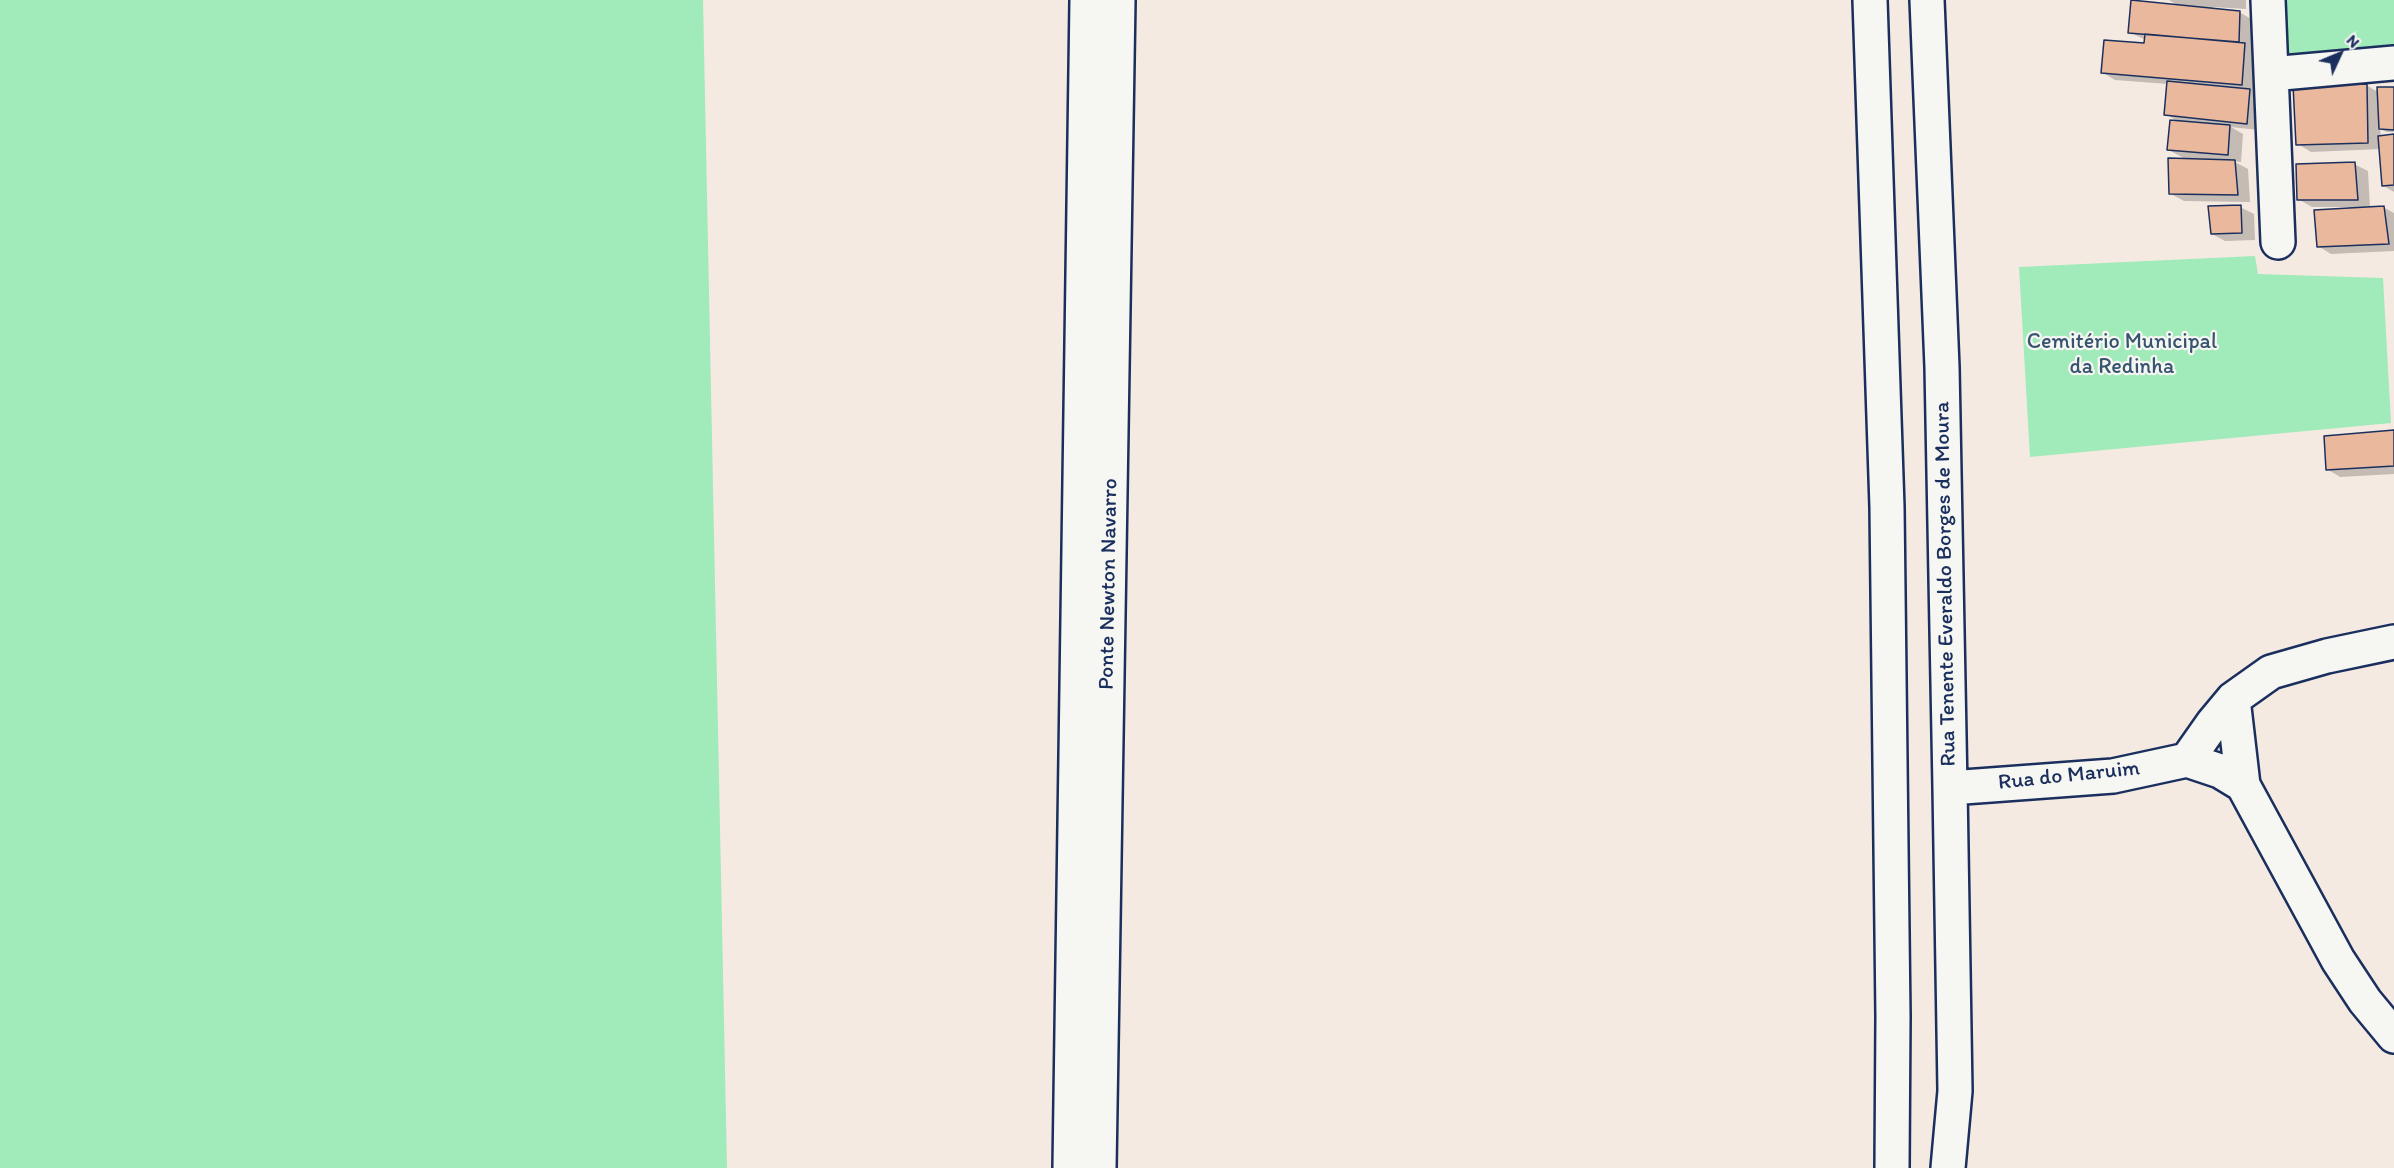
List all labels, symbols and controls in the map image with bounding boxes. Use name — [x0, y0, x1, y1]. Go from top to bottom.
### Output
north arrow — [2310, 24, 2370, 84]
text: N — [2343, 31, 2364, 52]
park label: Cemitério Municipal da Redinha — [2027, 329, 2217, 380]
street label: Rua Tenente Everaldo Borges de Moura — [1930, 401, 1962, 767]
street label: Ponte Newton Navarro — [1094, 478, 1124, 690]
street label: Rua do Maruim — [1997, 755, 2141, 797]

